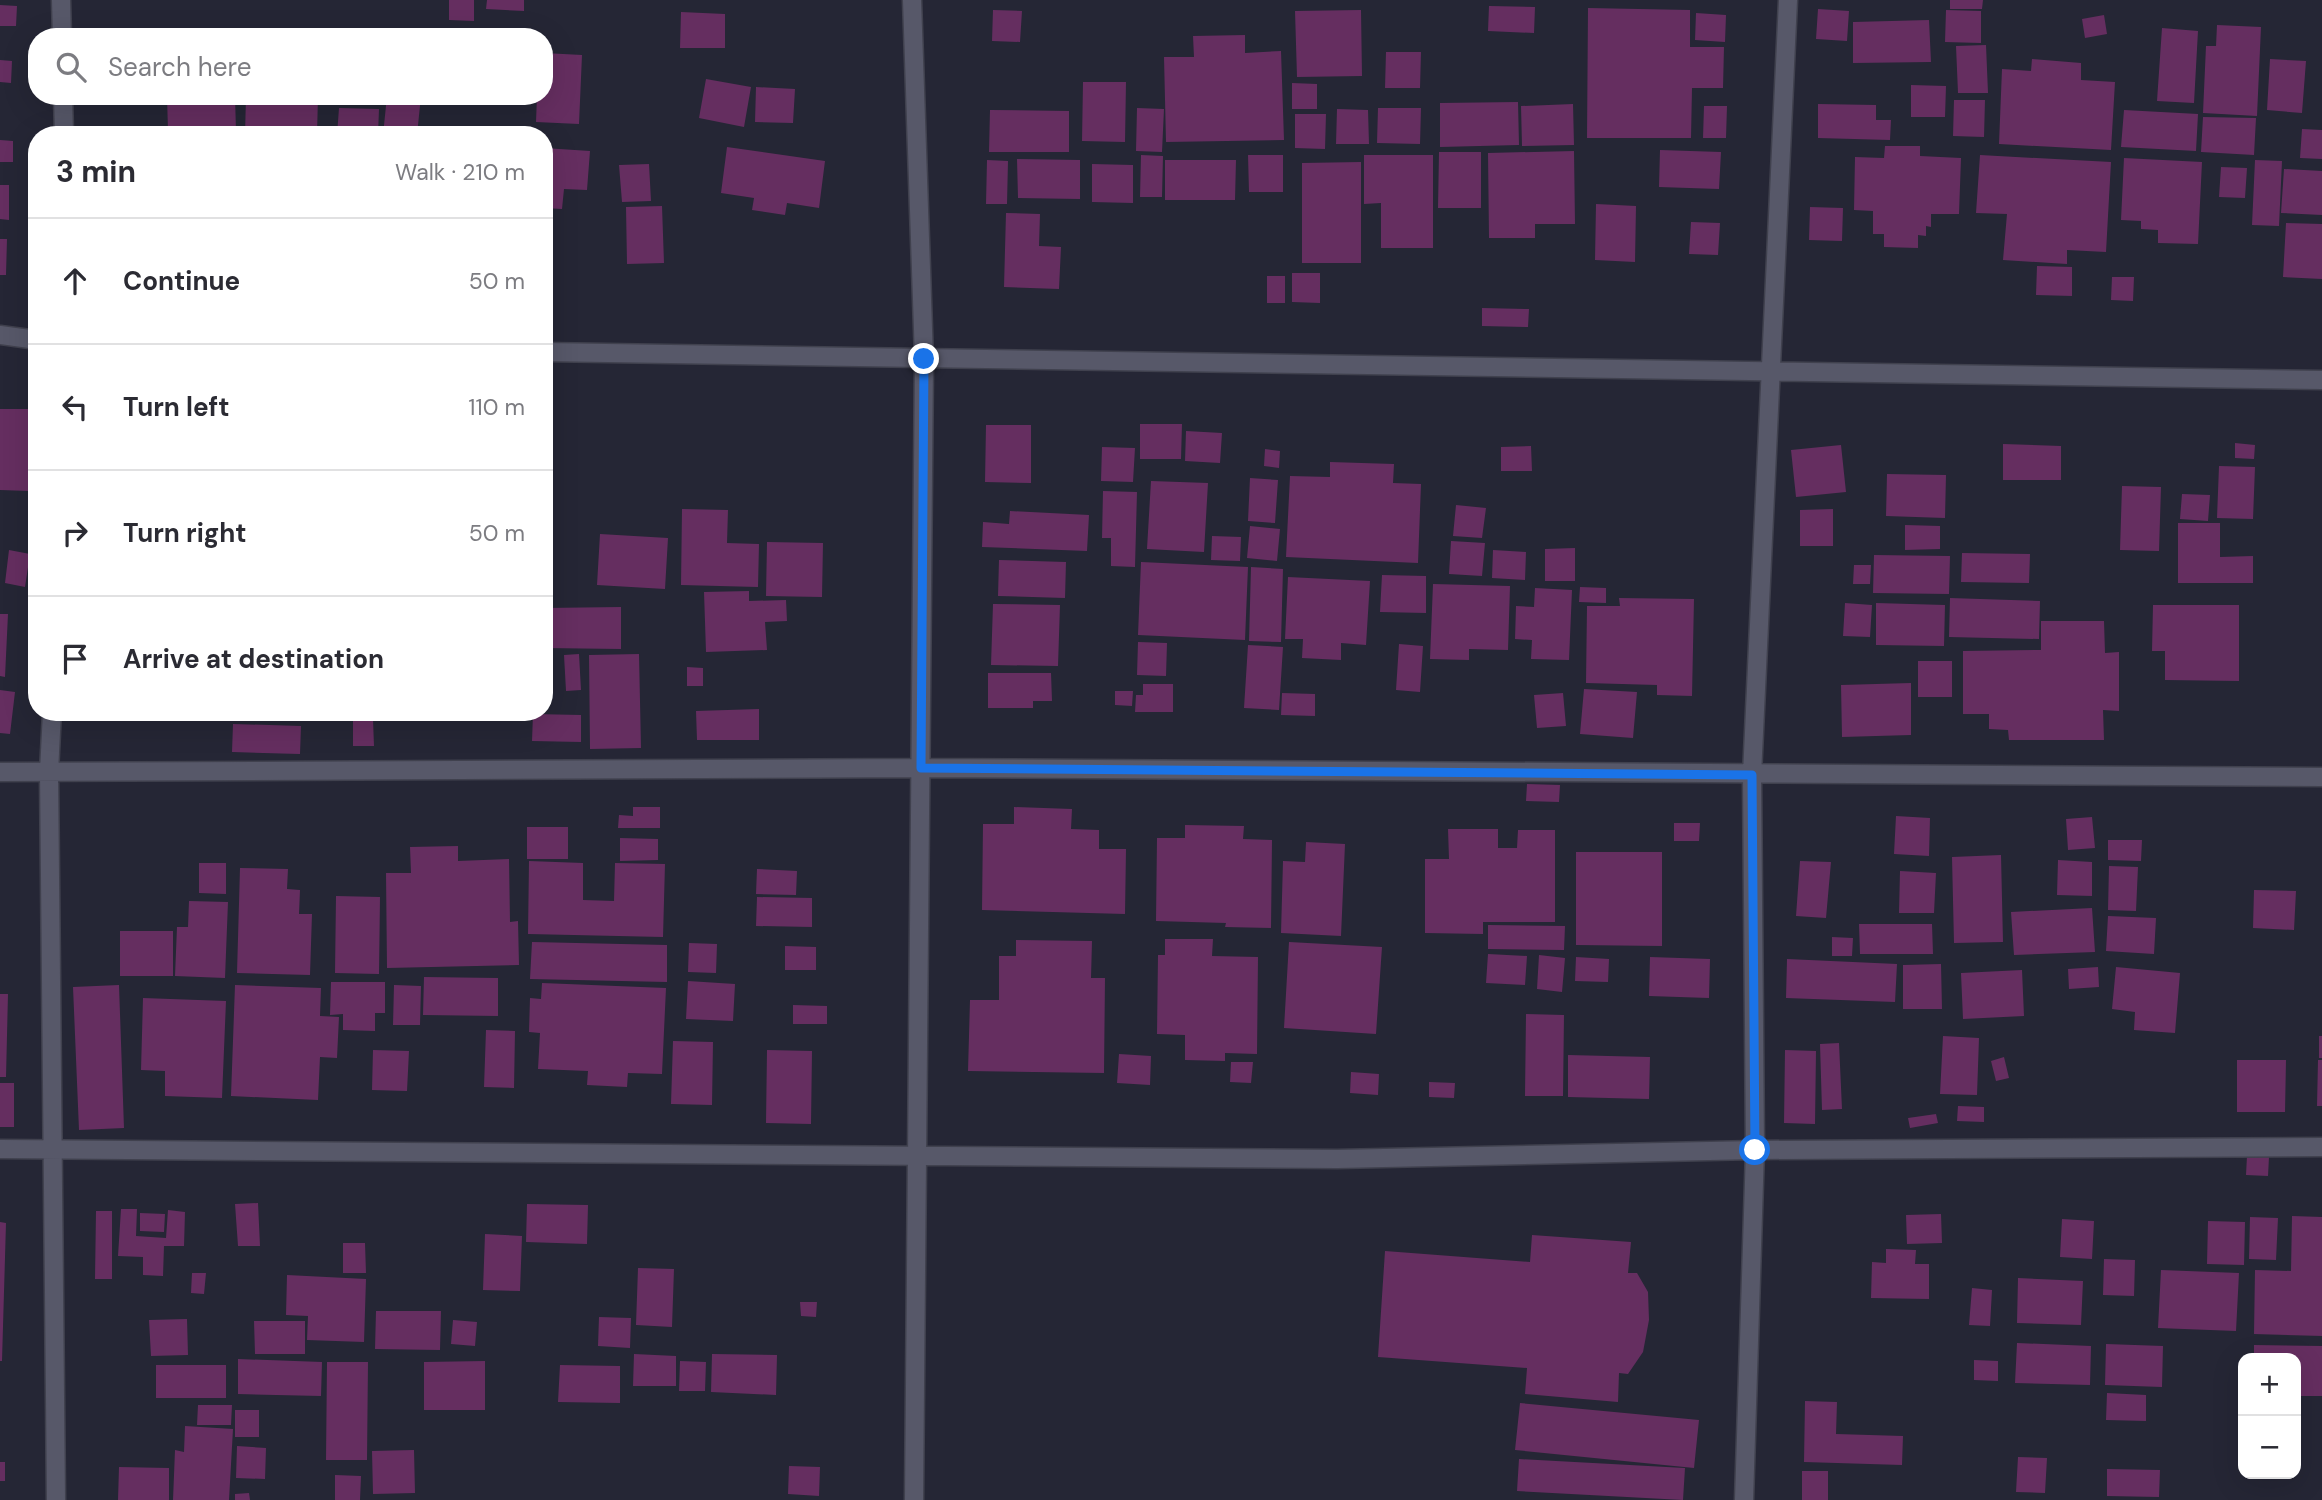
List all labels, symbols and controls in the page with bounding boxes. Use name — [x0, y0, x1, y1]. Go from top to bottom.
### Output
search box — [28, 28, 553, 105]
icon: search — [52, 48, 90, 86]
text: Search here — [108, 50, 251, 84]
text: 3 min — [56, 152, 136, 191]
text: Walk · 210 m — [395, 157, 525, 187]
icon: ahead — [56, 262, 94, 300]
text: Continue — [123, 264, 240, 298]
text: 50 m — [469, 266, 525, 296]
route end — [908, 343, 939, 374]
icon: left — [56, 388, 94, 426]
text: Turn left — [123, 390, 230, 424]
text: 110 m — [468, 392, 525, 422]
icon: right — [56, 514, 94, 552]
text: Turn right — [123, 516, 247, 550]
text: 50 m — [469, 518, 525, 548]
icon: arrive — [56, 640, 94, 678]
text: Arrive at destination — [123, 642, 384, 676]
route start — [1739, 1134, 1770, 1165]
map controls — [2238, 1353, 2301, 1479]
button: + — [2238, 1353, 2301, 1416]
button: − — [2238, 1416, 2301, 1479]

